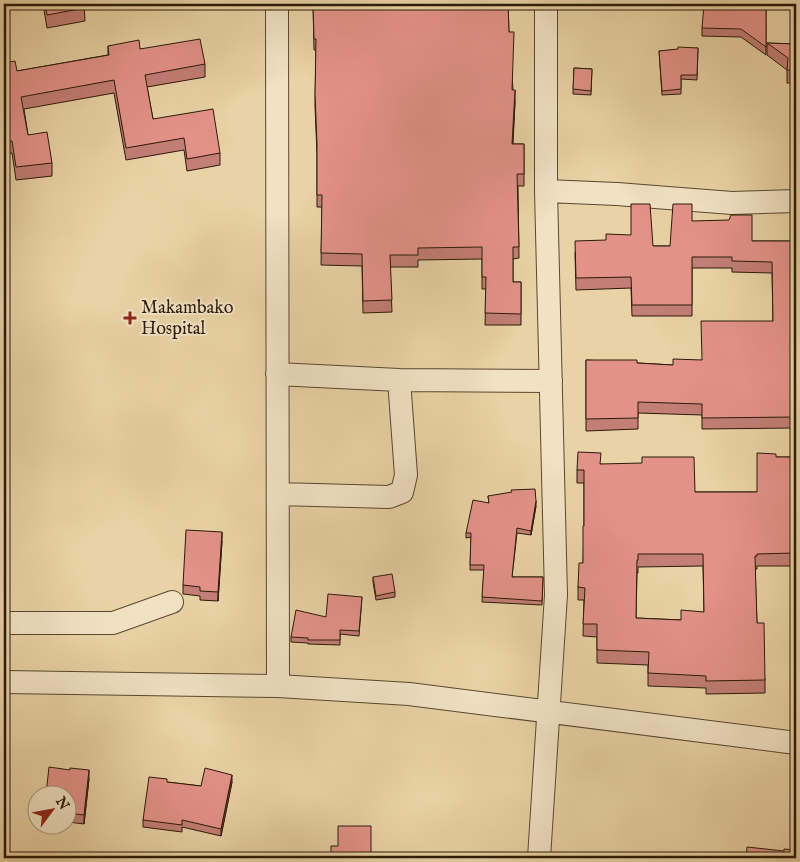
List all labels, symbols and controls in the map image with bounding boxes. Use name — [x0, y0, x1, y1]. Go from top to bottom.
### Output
place label: Makambako Hospital — [141, 297, 234, 341]
marker: Makambako Hospital — [123, 311, 137, 325]
north arrow — [28, 784, 78, 834]
text: N — [51, 793, 73, 814]

